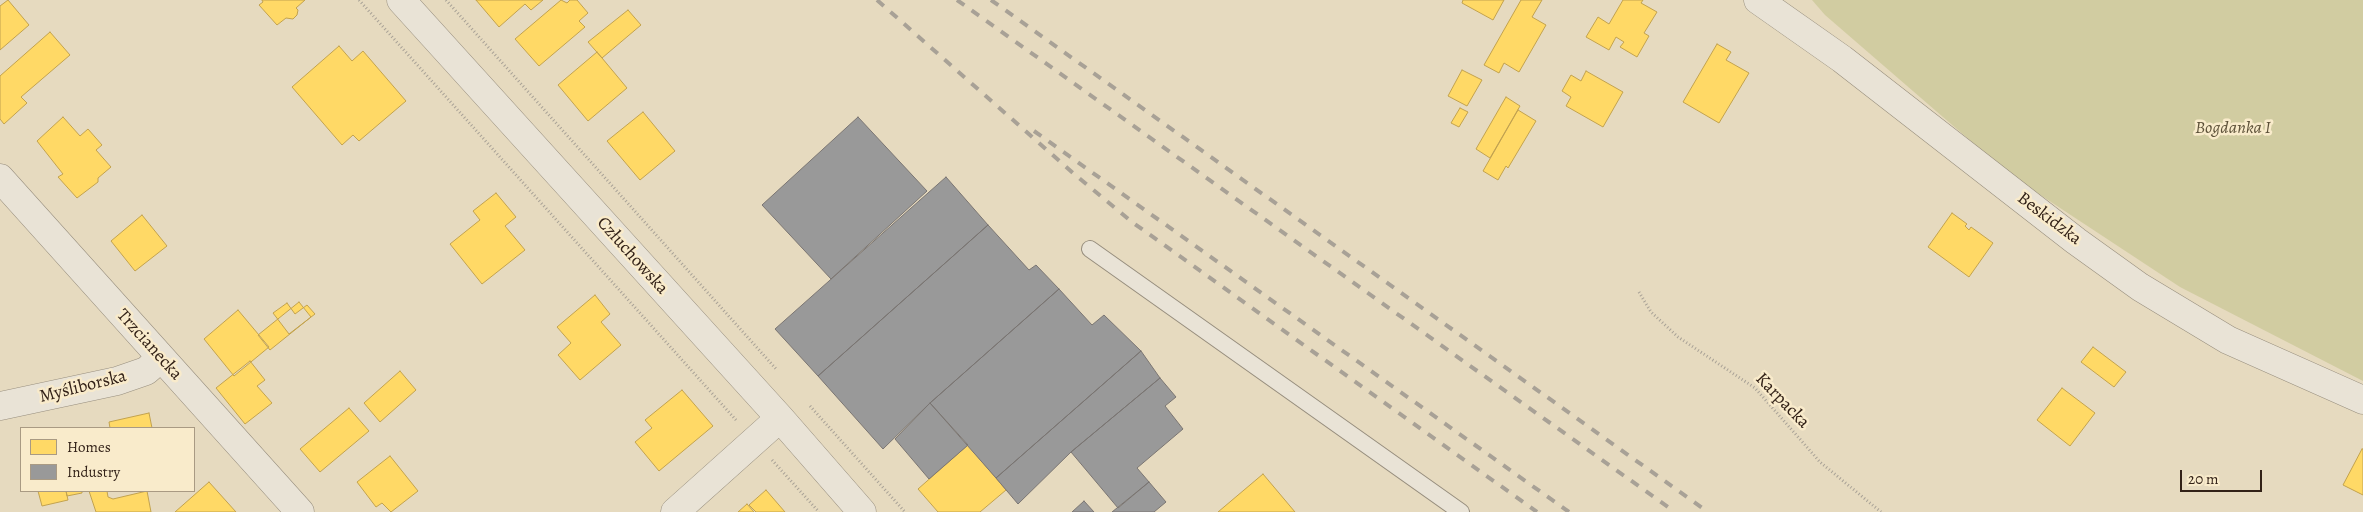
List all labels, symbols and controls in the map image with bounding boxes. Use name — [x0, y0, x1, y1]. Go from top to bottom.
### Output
park label: Bogdanka I — [2195, 118, 2271, 140]
street label: Beskidzka — [2013, 188, 2085, 250]
street label: Człuchowska — [592, 213, 672, 299]
street label: Trzcianecka — [112, 305, 186, 385]
street label: Myśliborska — [37, 366, 129, 408]
street label: Karpacka — [1750, 369, 1814, 433]
legend — [20, 427, 195, 492]
text: Homes — [67, 437, 111, 457]
scale bar — [2183, 460, 2266, 492]
text: Industry — [67, 462, 120, 482]
text: 20 m — [2188, 469, 2219, 489]

